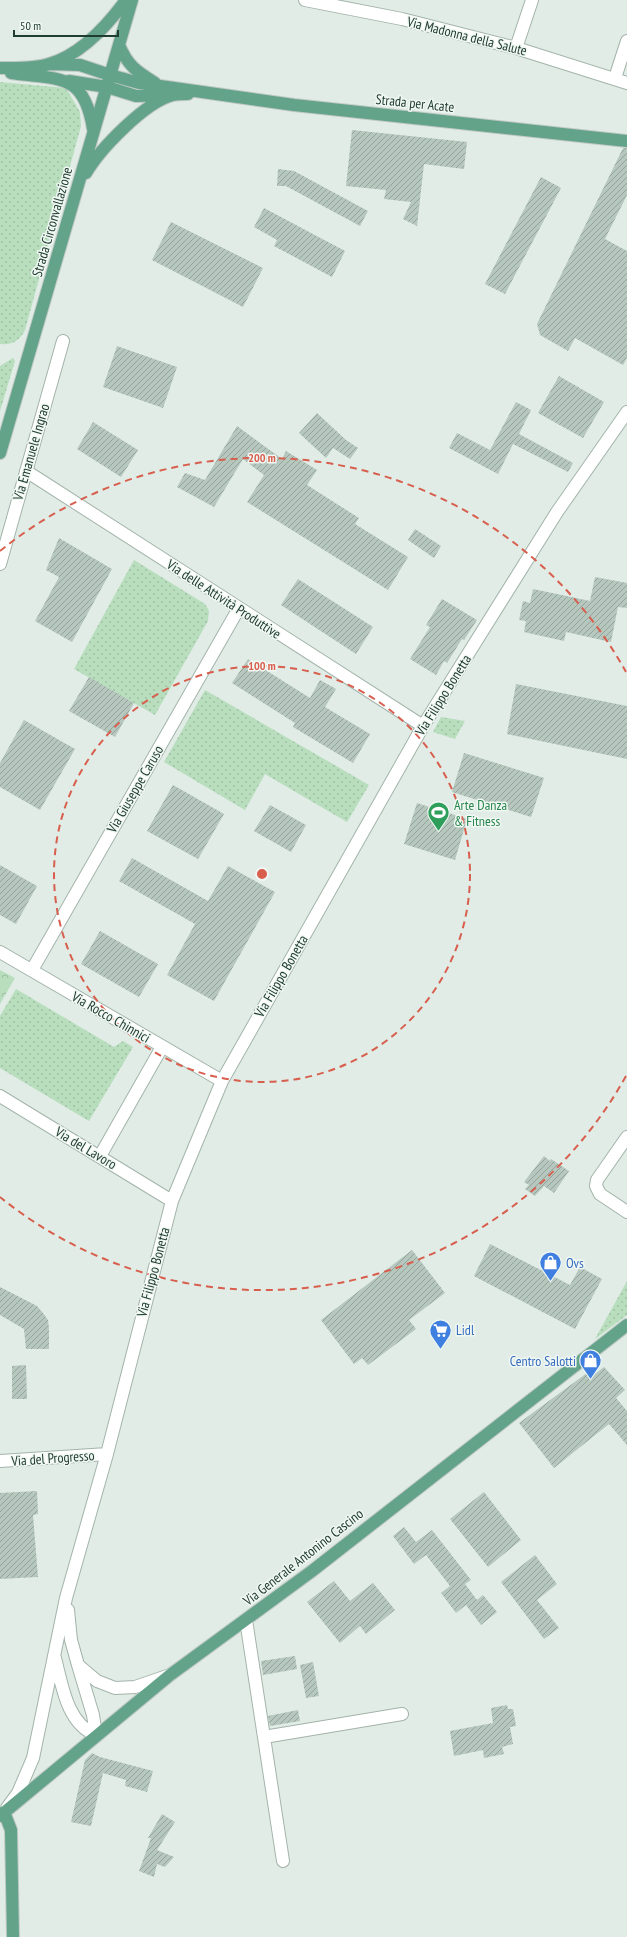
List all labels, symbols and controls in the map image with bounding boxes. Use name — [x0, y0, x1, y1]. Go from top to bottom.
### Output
scale bar — [14, 12, 118, 38]
street label: Via Madonna della Salute — [404, 12, 529, 60]
text: 50 m — [20, 18, 41, 33]
street label: Strada per Acate — [375, 90, 455, 116]
street label: Strada Circonvallazione — [28, 165, 76, 279]
street label: Via Emanuele Ingrao — [8, 402, 53, 503]
text: 200 m — [248, 450, 276, 465]
street label: Via delle Attività Produttive — [163, 555, 285, 643]
street label: Via Filippo Bonetta — [410, 651, 475, 740]
text: 100 m — [248, 658, 276, 673]
street label: Via Giuseppe Caruso — [102, 742, 167, 837]
place label: Arte Danza & Fitness — [454, 796, 507, 830]
sports icon: Arte Danza & Fitness — [425, 800, 451, 833]
centre of rings — [255, 867, 269, 881]
street label: Via Filippo Bonetta — [250, 932, 312, 1021]
street label: Via Rocco Chinnici — [68, 987, 154, 1047]
street label: Via del Lavoro — [51, 1122, 120, 1173]
street label: Via Filippo Bonetta — [132, 1225, 174, 1320]
shop icon: Ovs — [538, 1250, 564, 1283]
place label: Ovs — [566, 1254, 584, 1272]
supermarket icon: Lidl — [427, 1317, 453, 1350]
place label: Lidl — [456, 1321, 475, 1339]
shop icon: Centro Salotti — [578, 1348, 604, 1381]
place label: Centro Salotti — [510, 1352, 576, 1370]
street label: Via del Progresso — [10, 1446, 95, 1470]
street label: Via Generale Antonino Cascino — [239, 1505, 367, 1610]

